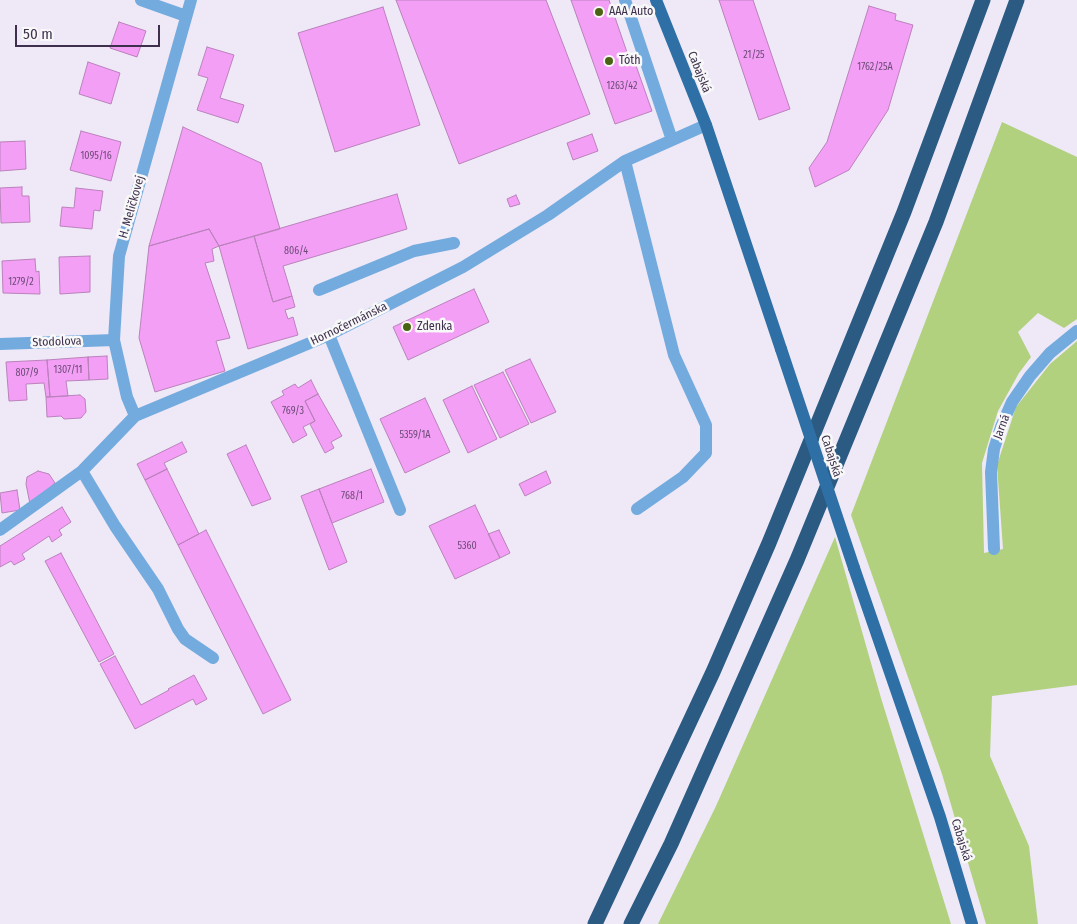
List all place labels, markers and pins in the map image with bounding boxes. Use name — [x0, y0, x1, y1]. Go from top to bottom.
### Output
place label: AAA Auto — [609, 5, 653, 19]
marker: AAA Auto — [593, 6, 605, 18]
place label: Tóth — [619, 54, 640, 68]
marker: Tóth — [603, 55, 615, 67]
place label: Zdenka — [417, 320, 452, 334]
marker: Zdenka — [401, 321, 413, 333]

